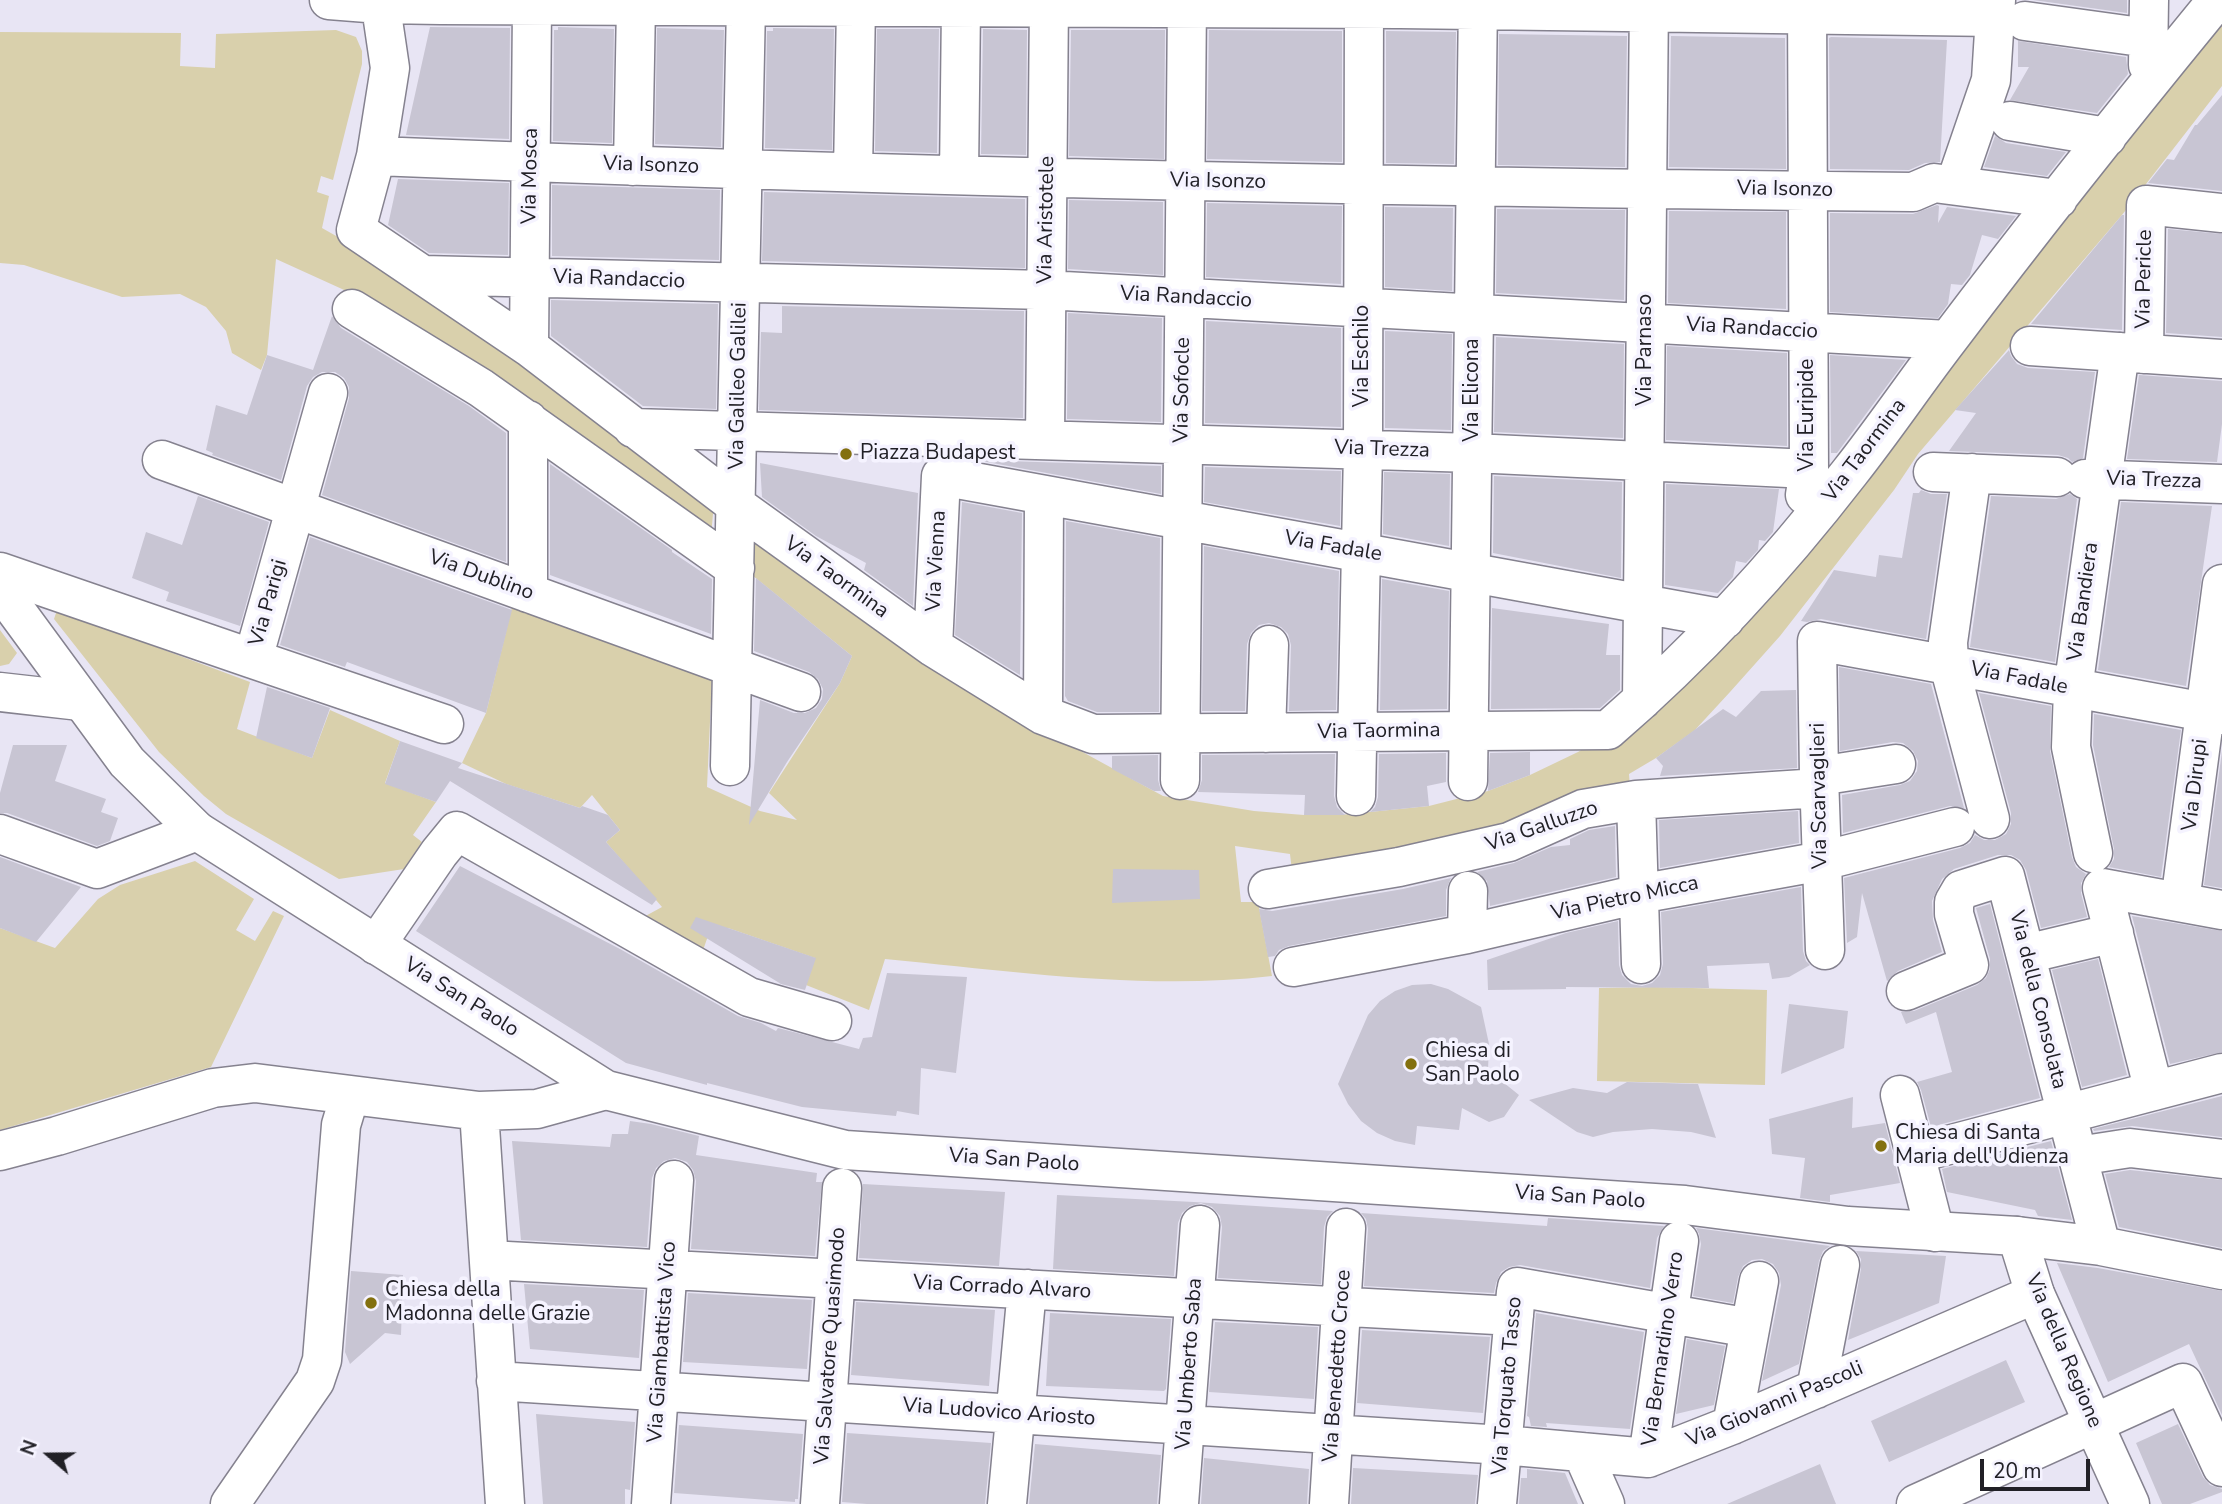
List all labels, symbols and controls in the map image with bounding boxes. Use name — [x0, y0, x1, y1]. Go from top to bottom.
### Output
street label: Via Mosca — [518, 128, 544, 224]
street label: Via Isonzo — [603, 152, 699, 180]
street label: Via Aristotele — [1033, 156, 1061, 284]
street label: Via Isonzo — [1170, 169, 1266, 195]
street label: Via Isonzo — [1737, 177, 1833, 203]
street label: Via Pericle — [2132, 229, 2158, 329]
street label: Via Randaccio — [553, 265, 685, 295]
street label: Via Randaccio — [1119, 282, 1253, 314]
street label: Via Parnaso — [1633, 294, 1659, 406]
street label: Via Galileo Galilei — [725, 302, 753, 470]
street label: Via Eschilo — [1350, 305, 1376, 407]
street label: Via Randaccio — [1685, 313, 1819, 345]
street label: Via Sofocle — [1169, 337, 1197, 443]
street label: Via Elicona — [1460, 338, 1486, 442]
street label: Via Euripide — [1795, 359, 1821, 471]
street label: Via Taormina — [1818, 394, 1912, 508]
street label: Via Trezza — [1334, 436, 1430, 464]
place label: Piazza Budapest — [860, 441, 1015, 467]
marker: Piazza Budapest — [838, 446, 854, 462]
street label: Via Trezza — [2106, 467, 2202, 495]
street label: Via Vienna — [922, 510, 952, 612]
street label: Via Fadale — [1282, 526, 1384, 568]
street label: Via Taormina — [779, 532, 893, 624]
street label: Via Bandiera — [2063, 541, 2105, 663]
street label: Via Dublino — [425, 545, 537, 607]
street label: Via Parigi — [245, 557, 293, 649]
street label: Via Fadale — [1968, 657, 2070, 701]
street label: Via Taormina — [1317, 718, 1441, 746]
street label: Via Scarvaglieri — [1806, 723, 1834, 869]
street label: Via Dirupi — [2178, 737, 2214, 833]
street label: Via Galluzzo — [1482, 796, 1602, 858]
street label: Via Pietro Micca — [1549, 871, 1701, 927]
street label: Via della Consolata — [2003, 908, 2071, 1092]
street label: Via San Paolo — [399, 953, 523, 1043]
place label: Chiesa di San Paolo — [1425, 1039, 1520, 1089]
marker: Chiesa di San Paolo — [1403, 1056, 1419, 1072]
place label: Chiesa di Santa Maria dell'Udienza — [1895, 1121, 2069, 1171]
marker: Chiesa di Santa Maria dell'Udienza — [1873, 1138, 1889, 1154]
street label: Via San Paolo — [948, 1144, 1080, 1178]
street label: Via San Paolo — [1514, 1181, 1646, 1215]
street label: Via Salvatore Quasimodo — [810, 1226, 852, 1466]
street label: Via Giambattista Vico — [643, 1240, 683, 1444]
street label: Via Bernardino Verro — [1638, 1250, 1690, 1448]
street label: Via Benedetto Croce — [1319, 1269, 1357, 1463]
street label: Via della Regione — [2019, 1270, 2107, 1432]
street label: Via Corrado Alvaro — [912, 1271, 1092, 1305]
street label: Via Umberto Saba — [1171, 1277, 1209, 1451]
place label: Chiesa della Madonna delle Grazie — [385, 1278, 590, 1328]
marker: Chiesa della Madonna delle Grazie — [363, 1295, 379, 1311]
street label: Via Torquato Tasso — [1488, 1296, 1528, 1476]
street label: Via Giovanni Pascoli — [1683, 1356, 1867, 1454]
street label: Via Ludovico Ariosto — [902, 1394, 1096, 1432]
north arrow — [14, 1420, 84, 1490]
text: N — [15, 1437, 44, 1459]
scale bar — [1984, 1444, 2094, 1488]
text: 20 m — [1993, 1457, 2042, 1485]

